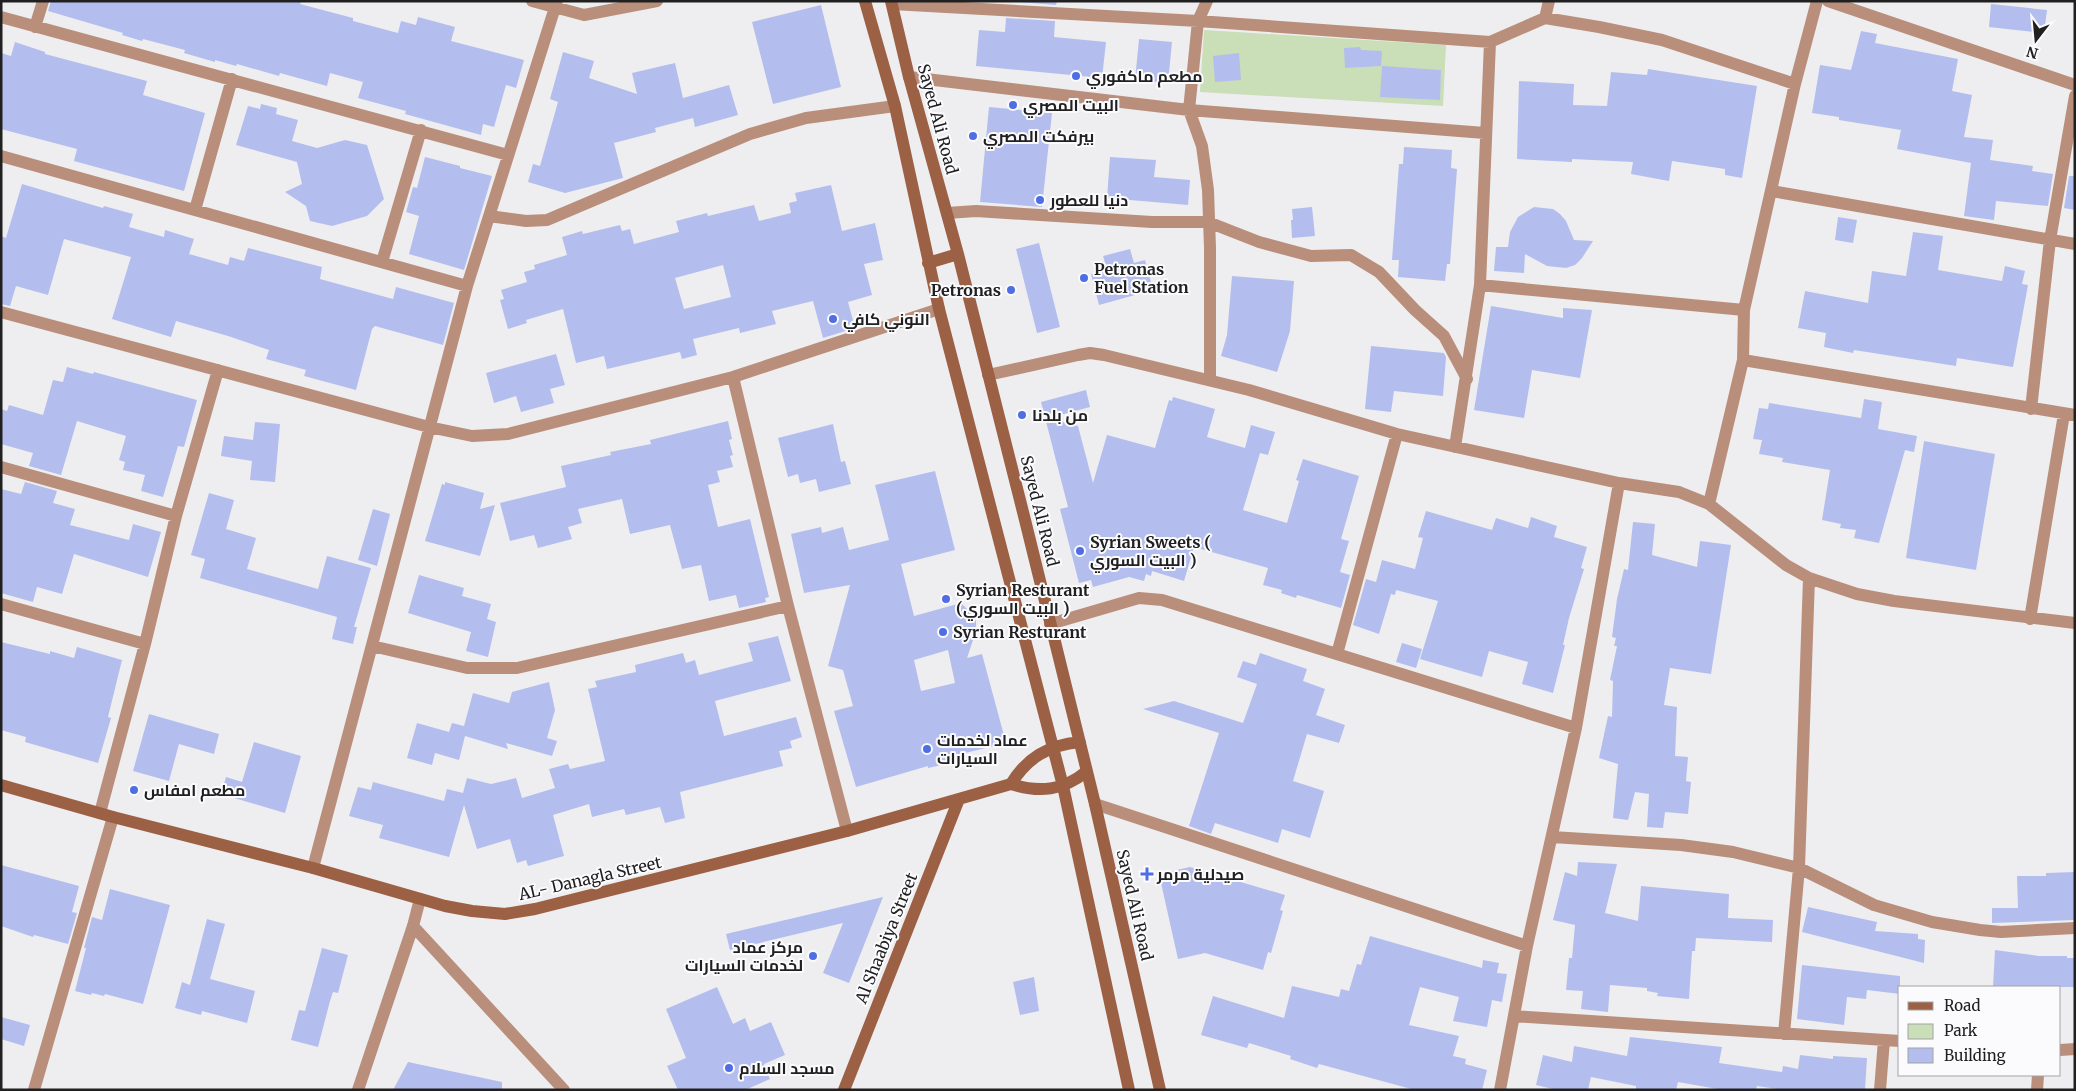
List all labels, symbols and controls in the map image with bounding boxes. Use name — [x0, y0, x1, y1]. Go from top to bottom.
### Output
north arrow — [2011, 15, 2061, 65]
text: N — [2025, 42, 2040, 63]
street label: Sayed Ali Road — [914, 62, 962, 177]
place label: مطعم ماكفوري — [1086, 66, 1203, 89]
marker: مطعم ماكفوري — [1070, 70, 1082, 82]
place label: البيت المصري — [1023, 95, 1119, 118]
marker: البيت المصري — [1007, 99, 1019, 111]
place label: بيرفكت المصري — [983, 126, 1094, 149]
marker: بيرفكت المصري — [967, 130, 979, 142]
place label: دنيا للعطور — [1049, 190, 1128, 210]
marker: دنيا للعطور — [1034, 194, 1046, 206]
place label: Petronas Fuel Station — [1094, 259, 1189, 297]
marker: Petronas Fuel Station — [1078, 272, 1090, 284]
place label: Petronas — [931, 280, 1001, 300]
marker: Petronas — [1005, 284, 1017, 296]
place label: النوني كافي — [843, 309, 930, 332]
marker: النوني كافي — [827, 313, 839, 325]
place label: من بلدنا — [1032, 405, 1088, 425]
marker: من بلدنا — [1016, 409, 1028, 421]
street label: Sayed Ali Road — [1017, 453, 1064, 569]
place label: Syrian Sweets ( البيت السوري ) — [1090, 532, 1211, 573]
marker: Syrian Sweets ( البيت السوري ) — [1074, 545, 1086, 557]
place label: Syrian Resturant (البيت السوري ) — [956, 580, 1090, 621]
marker: Syrian Resturant (البيت السوري ) — [940, 593, 952, 605]
place label: Syrian Resturant — [953, 622, 1087, 642]
marker: Syrian Resturant — [937, 626, 949, 638]
place label: عماد لخدمات السيارات — [937, 730, 1028, 768]
marker: عماد لخدمات السيارات — [921, 743, 933, 755]
place label: مطعم امفاس — [144, 780, 245, 802]
marker: مطعم امفاس — [128, 784, 140, 796]
street label: Sayed Ali Road — [1112, 847, 1158, 963]
street label: AL- Danagla Street — [516, 852, 664, 904]
place label: صيدلية مرمر — [1156, 864, 1244, 884]
marker: صيدلية مرمر — [1141, 868, 1153, 880]
street label: Al Shaabiya Street — [850, 869, 922, 1007]
place label: مركز عماد لخدمات السيارات — [685, 937, 803, 975]
marker: مركز عماد لخدمات السيارات — [807, 950, 819, 962]
legend — [1898, 986, 2061, 1076]
text: Road — [1944, 996, 1980, 1015]
text: Park — [1944, 1021, 1978, 1040]
text: Building — [1944, 1046, 2006, 1065]
place label: مسجد السلام — [739, 1058, 835, 1080]
marker: مسجد السلام — [723, 1062, 735, 1074]

